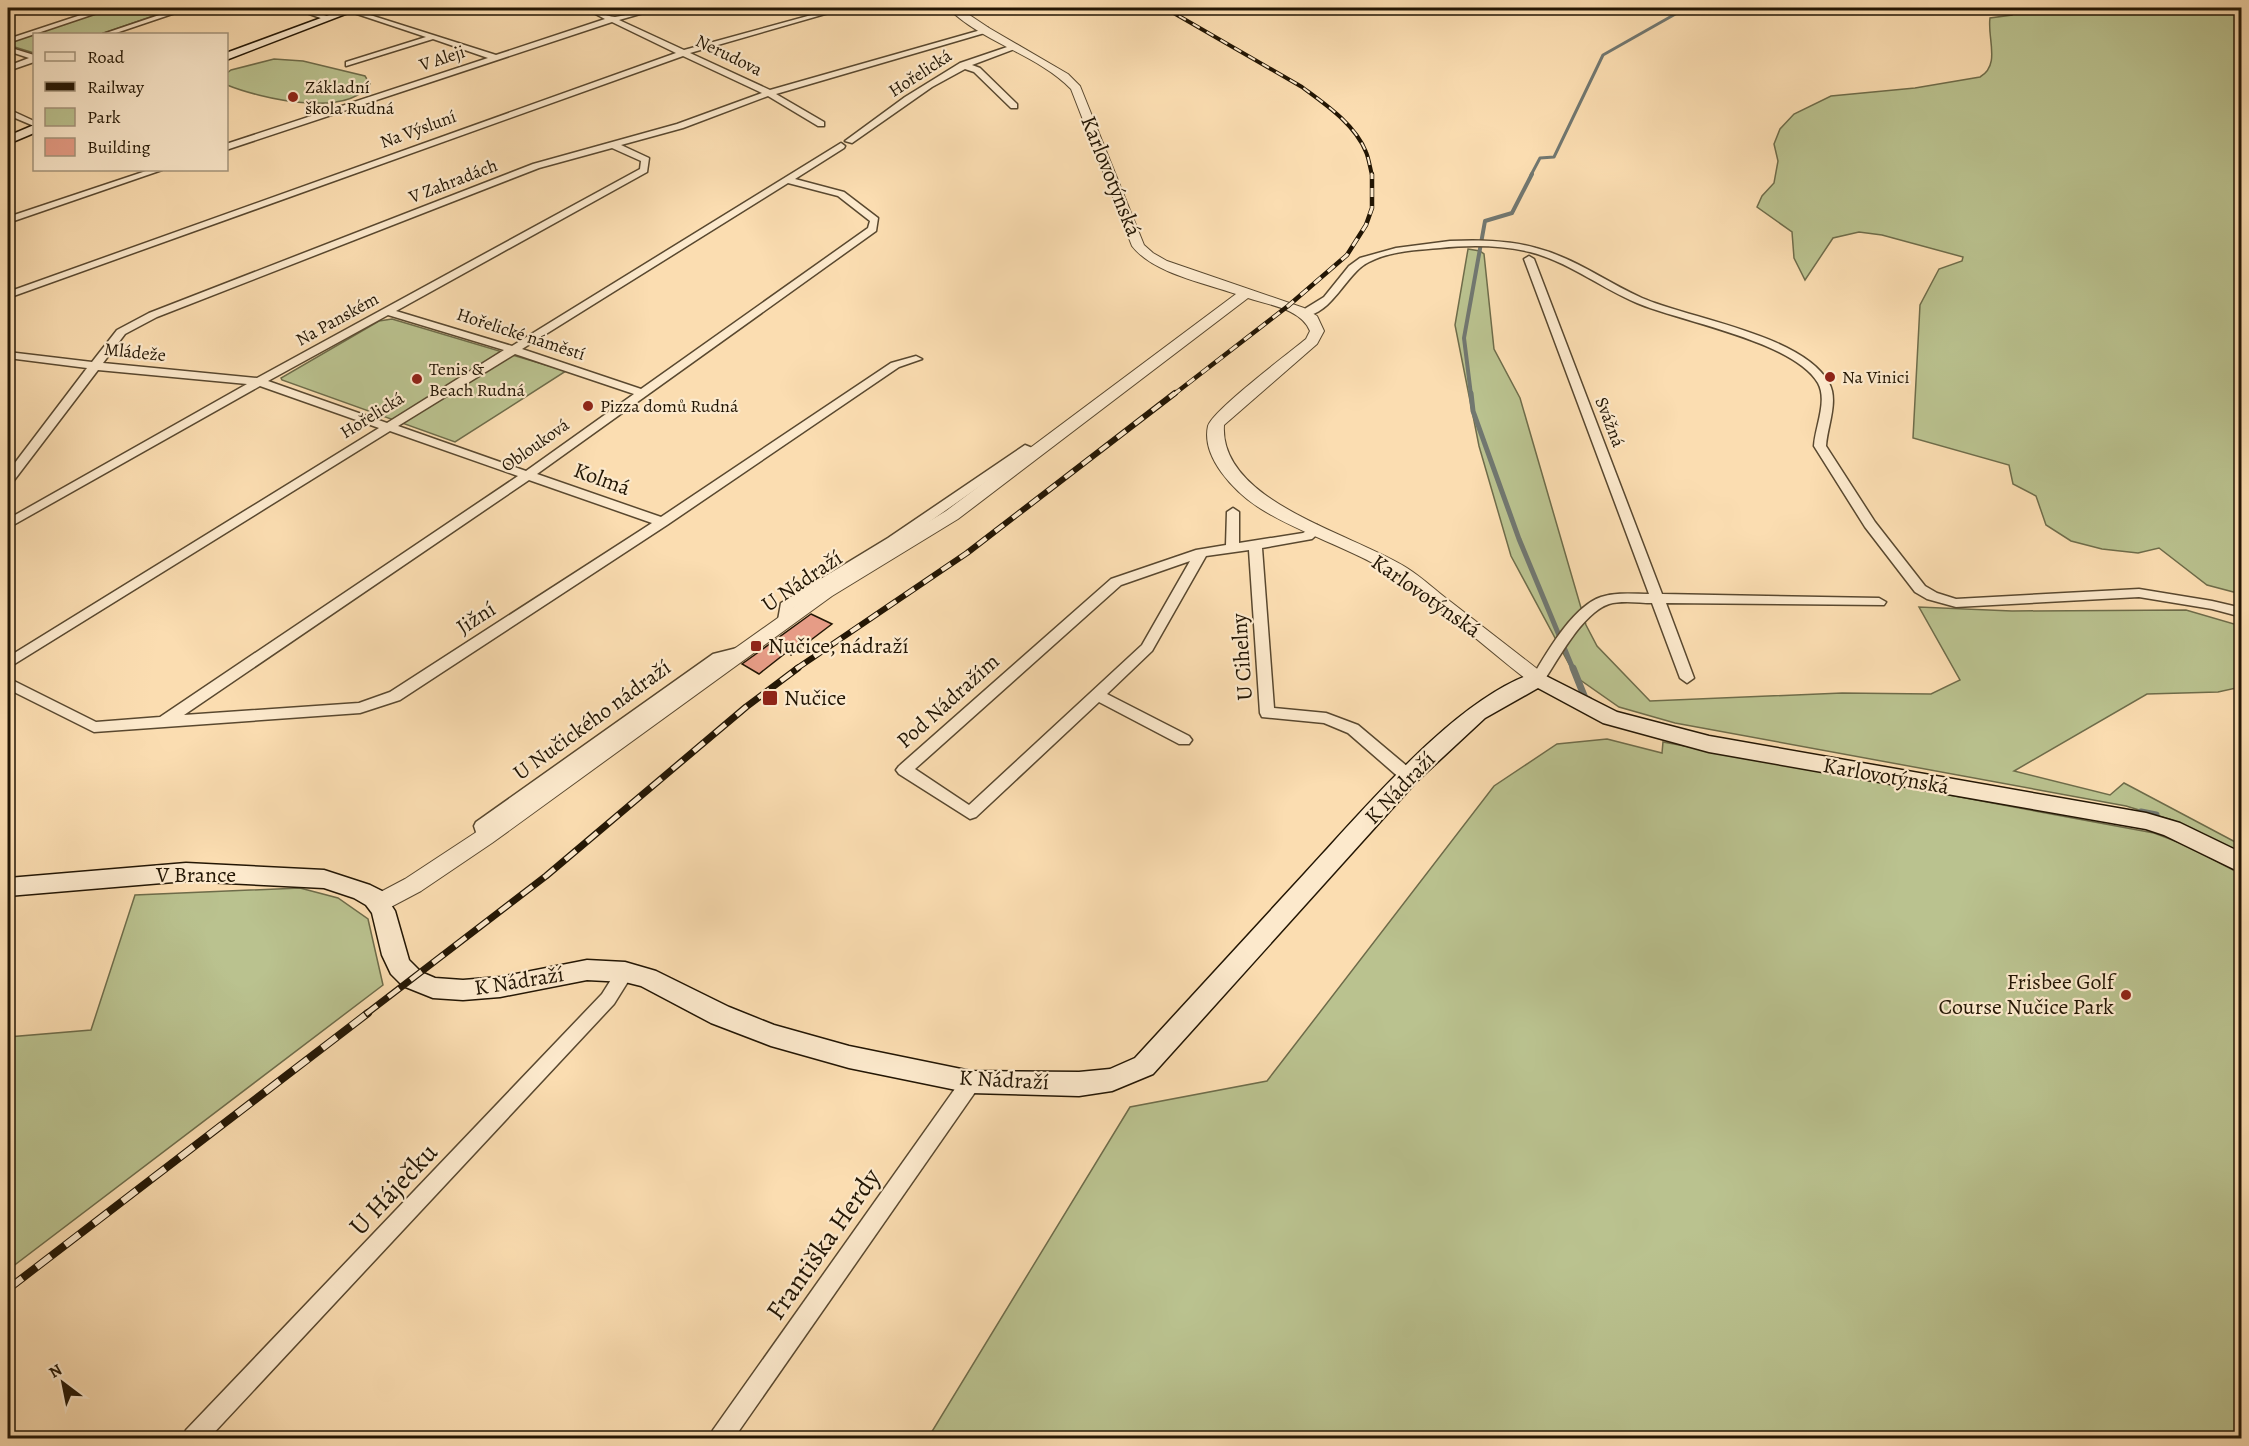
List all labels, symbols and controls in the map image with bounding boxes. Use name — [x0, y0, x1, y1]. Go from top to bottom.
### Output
street label: Nerudova — [692, 28, 767, 82]
legend — [33, 33, 228, 171]
street label: V Aleji — [415, 39, 468, 77]
street label: Hořelická — [884, 43, 957, 102]
text: Road — [87, 45, 125, 69]
text: Railway — [87, 75, 145, 99]
place label: Základní škola Rudná — [305, 75, 395, 120]
marker: Základní škola Rudná — [286, 90, 300, 104]
street label: Na Výsluní — [377, 104, 459, 154]
text: Park — [87, 105, 121, 129]
street label: Karlovotýnská — [1073, 111, 1149, 241]
text: Building — [87, 135, 151, 159]
street label: V Zahradách — [404, 153, 501, 209]
street label: Na Panském — [291, 286, 383, 352]
street label: Hořelické náměstí — [454, 302, 588, 366]
street label: Mládeže — [103, 337, 167, 367]
place label: Tenis & Beach Rudná — [429, 357, 526, 402]
place label: Na Vinici — [1842, 365, 1910, 389]
marker: Na Vinici — [1823, 370, 1837, 384]
marker: Tenis & Beach Rudná — [410, 372, 424, 386]
street label: Hořelická — [336, 386, 409, 444]
place label: Pizza domů Rudná — [600, 394, 739, 418]
street label: Svážná — [1590, 394, 1631, 451]
marker: Pizza domů Rudná — [581, 399, 595, 413]
street label: Oblouková — [496, 412, 574, 477]
street label: Kolmá — [570, 455, 635, 503]
street label: U Nádraží — [756, 543, 848, 619]
street label: Karlovotýnská — [1365, 547, 1487, 645]
street label: Jižní — [450, 594, 502, 642]
street label: U Cihelny — [1224, 612, 1260, 702]
place label: Nučice, nádraží — [768, 631, 909, 661]
marker: Nučice, nádraží — [749, 639, 763, 653]
street label: Pod Nádražím — [890, 647, 1006, 755]
street label: U Nučického nádraží — [507, 653, 677, 787]
place label: Nučice — [784, 683, 846, 713]
marker: Nučice — [761, 689, 779, 707]
street label: K Nádraží — [1358, 745, 1442, 831]
street label: Karlovotýnská — [1821, 750, 1952, 802]
street label: V Brance — [155, 860, 236, 890]
street label: K Nádraží — [472, 959, 566, 1003]
place label: Frisbee Golf Course Nučice Park — [1939, 967, 2117, 1022]
marker: Frisbee Golf Course Nučice Park — [2119, 988, 2133, 1002]
street label: K Nádraží — [958, 1063, 1050, 1097]
street label: U Háječku — [341, 1135, 445, 1243]
street label: Františka Herdy — [757, 1160, 889, 1327]
north arrow — [33, 1353, 93, 1413]
text: N — [45, 1359, 67, 1384]

